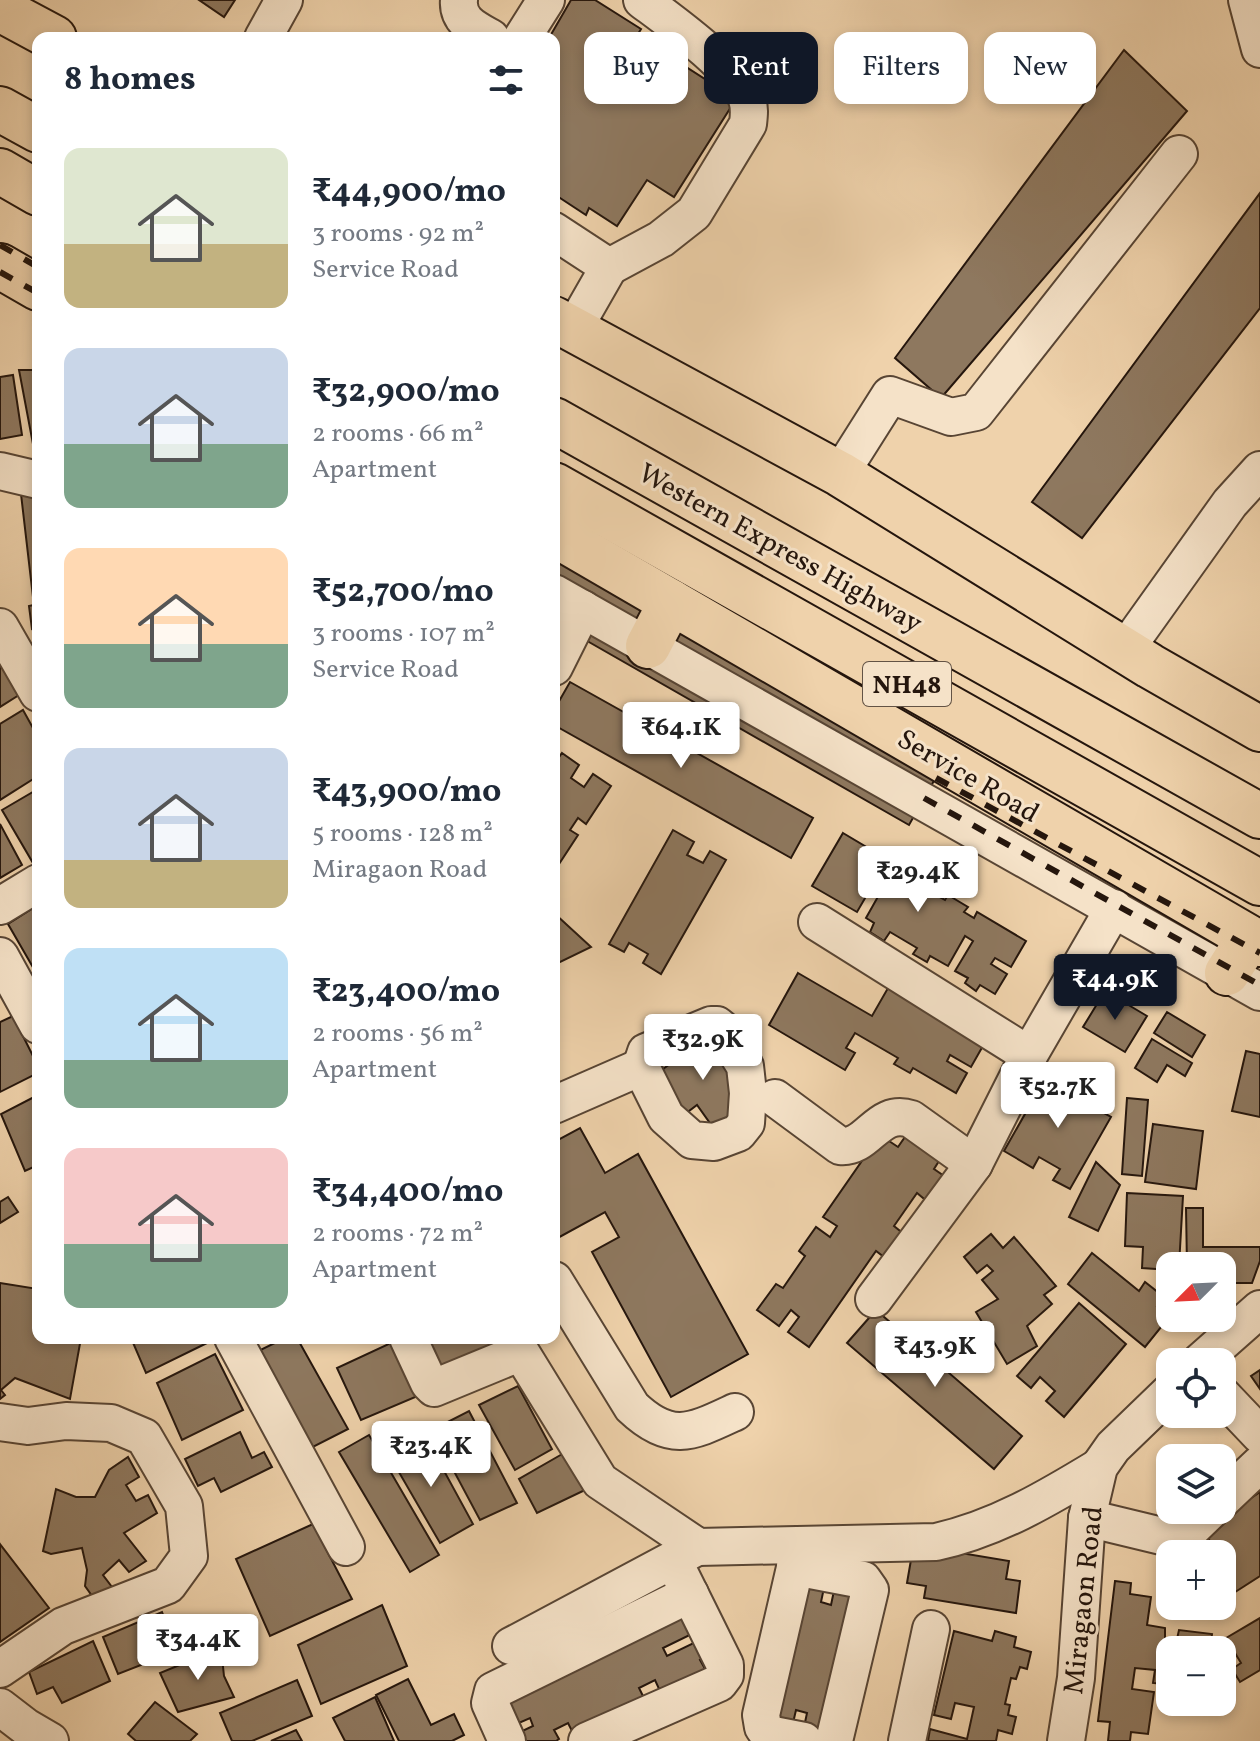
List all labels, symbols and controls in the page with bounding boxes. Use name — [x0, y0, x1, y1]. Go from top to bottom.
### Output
chip: Buy — [584, 32, 688, 104]
chip: Rent — [704, 32, 818, 104]
chip: Filters — [834, 32, 968, 104]
chip: New — [984, 32, 1096, 104]
text: 8 homes — [64, 57, 196, 104]
icon: filters — [484, 58, 528, 102]
text: ₹44,900/mo — [312, 169, 506, 216]
icon: home — [128, 180, 224, 276]
text: 3 rooms · 92 m² — [312, 216, 484, 252]
text: Service Road — [312, 252, 459, 288]
text: ₹32,900/mo — [312, 369, 500, 416]
icon: home — [128, 380, 224, 476]
text: 2 rooms · 66 m² — [312, 416, 484, 452]
text: Apartment — [312, 452, 437, 488]
street label: Western Express Highway — [631, 455, 929, 644]
text: ₹52,700/mo — [312, 569, 494, 616]
icon: home — [128, 580, 224, 676]
text: 3 rooms · 107 m² — [312, 616, 495, 652]
text: Service Road — [312, 652, 459, 688]
road number: NH48 — [863, 662, 951, 706]
pin: ₹64.1K — [616, 702, 746, 770]
text: ₹64.1K — [641, 710, 721, 746]
street label: Service Road — [889, 721, 1046, 834]
text: ₹43,900/mo — [312, 769, 502, 816]
icon: home — [128, 780, 224, 876]
text: 5 rooms · 128 m² — [312, 816, 493, 852]
pin: ₹29.4K — [853, 846, 983, 914]
text: Miragaon Road — [312, 852, 487, 888]
text: ₹29.4K — [876, 854, 960, 890]
pin: ₹44.9K — [1050, 954, 1180, 1022]
text: ₹44.9K — [1072, 962, 1158, 998]
text: ₹23,400/mo — [312, 969, 500, 1016]
icon: home — [128, 980, 224, 1076]
pin: ₹32.9K — [638, 1014, 768, 1082]
text: 2 rooms · 56 m² — [312, 1016, 483, 1052]
text: ₹32.9K — [662, 1022, 744, 1058]
text: Apartment — [312, 1052, 437, 1088]
pin: ₹52.7K — [993, 1062, 1123, 1130]
text: ₹52.7K — [1019, 1070, 1097, 1106]
text: ₹34,400/mo — [312, 1169, 504, 1216]
icon: home — [128, 1180, 224, 1276]
text: 2 rooms · 72 m² — [312, 1216, 483, 1252]
text: Apartment — [312, 1252, 437, 1288]
north arrow — [1156, 1252, 1236, 1332]
map controls — [1156, 1252, 1236, 1716]
pin: ₹43.9K — [870, 1321, 1000, 1389]
text: ₹43.9K — [893, 1329, 977, 1365]
button: locate — [1156, 1348, 1236, 1428]
pin: ₹23.4K — [366, 1421, 496, 1489]
text: ₹23.4K — [390, 1429, 472, 1465]
button: layers — [1156, 1444, 1236, 1524]
street label: Miragaon Road — [1055, 1504, 1114, 1696]
button: + — [1156, 1540, 1236, 1620]
pin: ₹34.4K — [133, 1614, 263, 1682]
text: ₹34.4K — [155, 1622, 241, 1658]
button: − — [1156, 1636, 1236, 1716]

